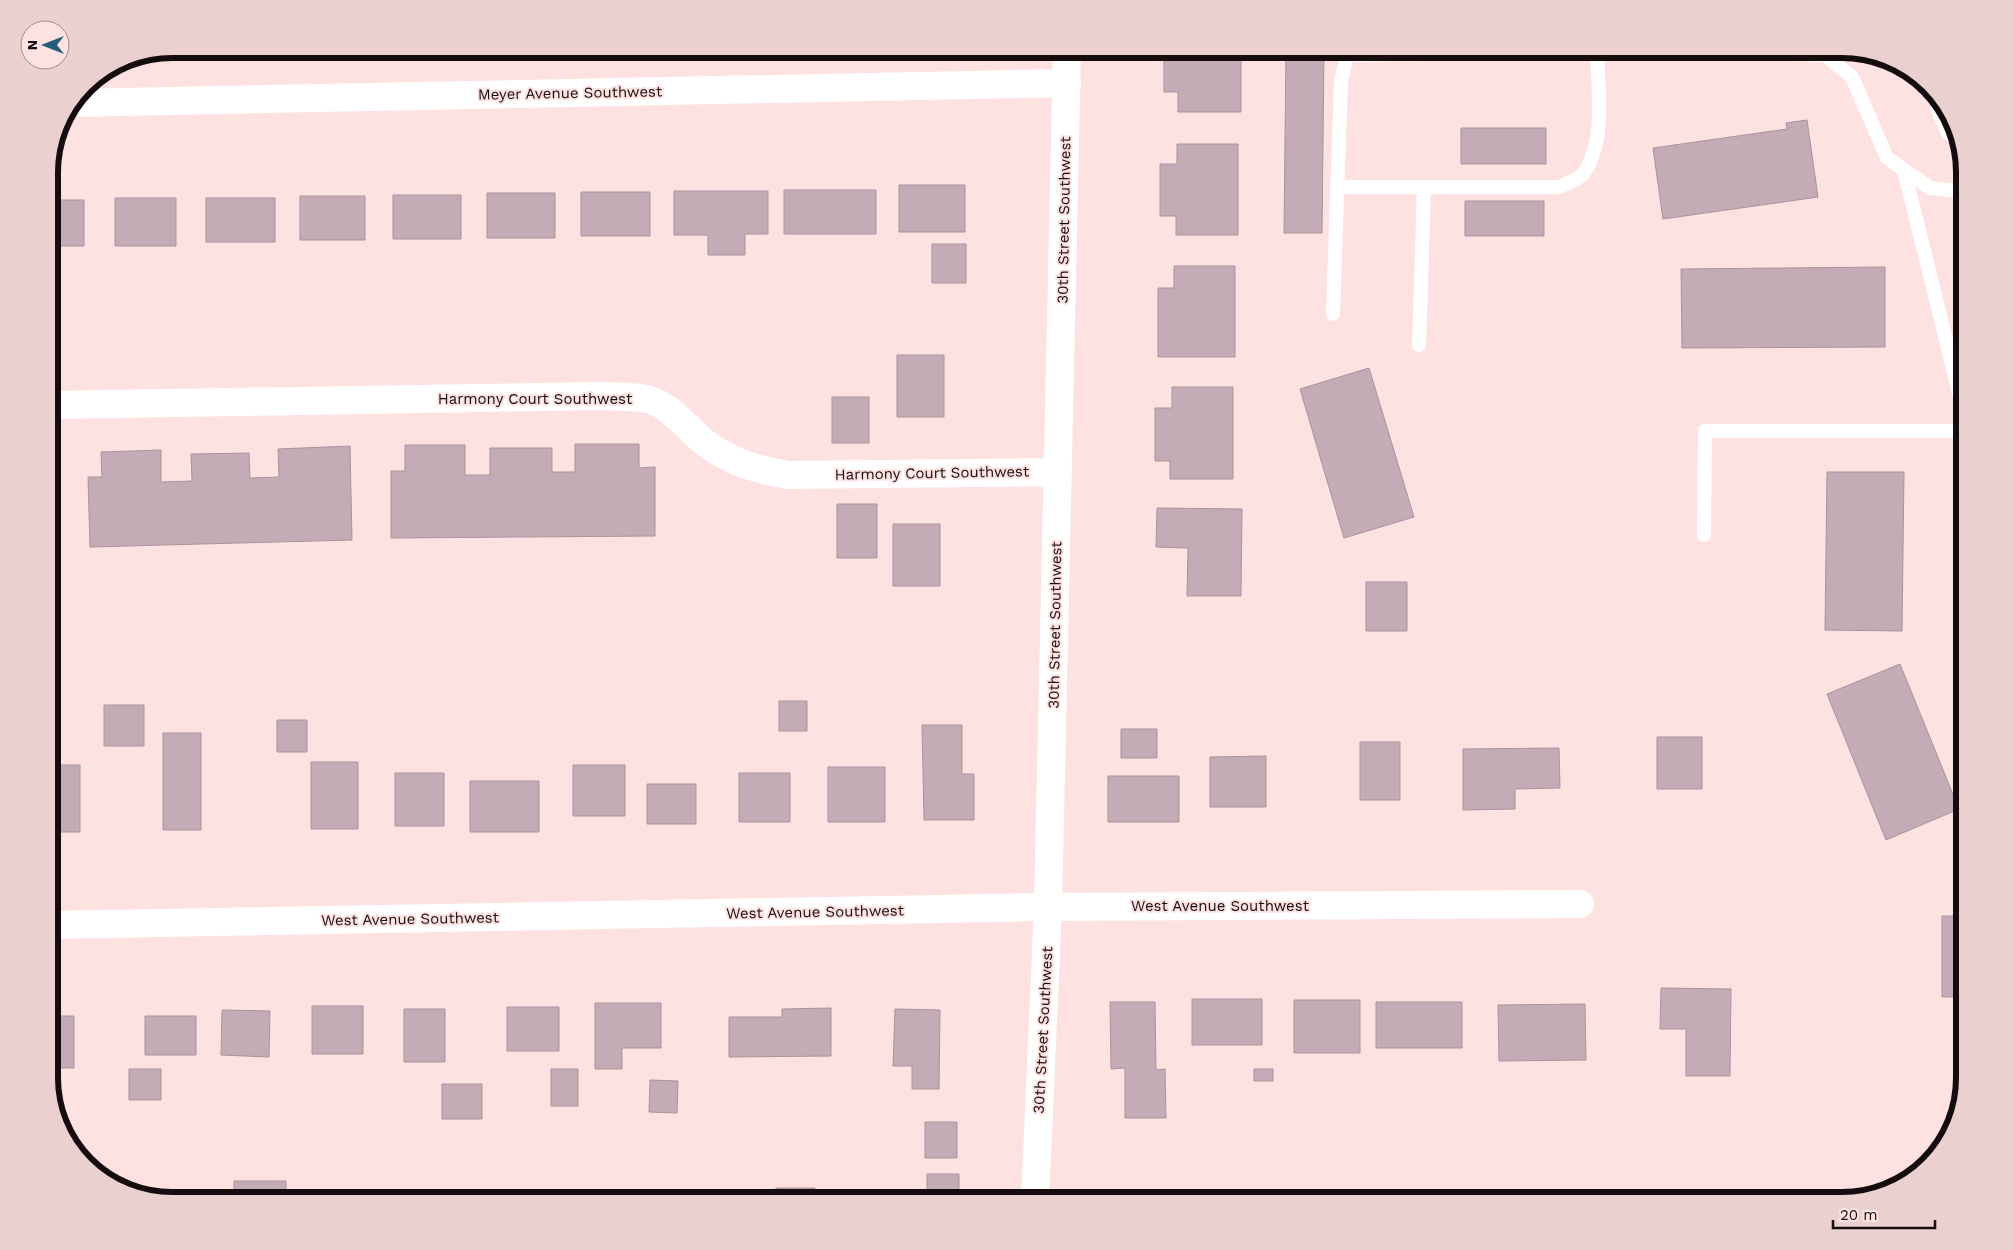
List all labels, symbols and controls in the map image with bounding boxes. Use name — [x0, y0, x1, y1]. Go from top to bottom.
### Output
north arrow — [20, 20, 70, 70]
text: N — [24, 40, 40, 50]
street label: Meyer Avenue Southwest — [478, 82, 663, 104]
street label: 30th Street Southwest — [1054, 135, 1074, 304]
street label: Harmony Court Southwest — [438, 390, 633, 408]
street label: Harmony Court Southwest — [835, 462, 1030, 484]
street label: 30th Street Southwest — [1045, 540, 1065, 709]
street label: West Avenue Southwest — [1131, 897, 1310, 915]
street label: West Avenue Southwest — [726, 901, 905, 923]
street label: West Avenue Southwest — [321, 908, 500, 930]
street label: 30th Street Southwest — [1030, 945, 1056, 1114]
scale bar — [1833, 1198, 1936, 1230]
text: 20 m — [1840, 1206, 1878, 1224]

